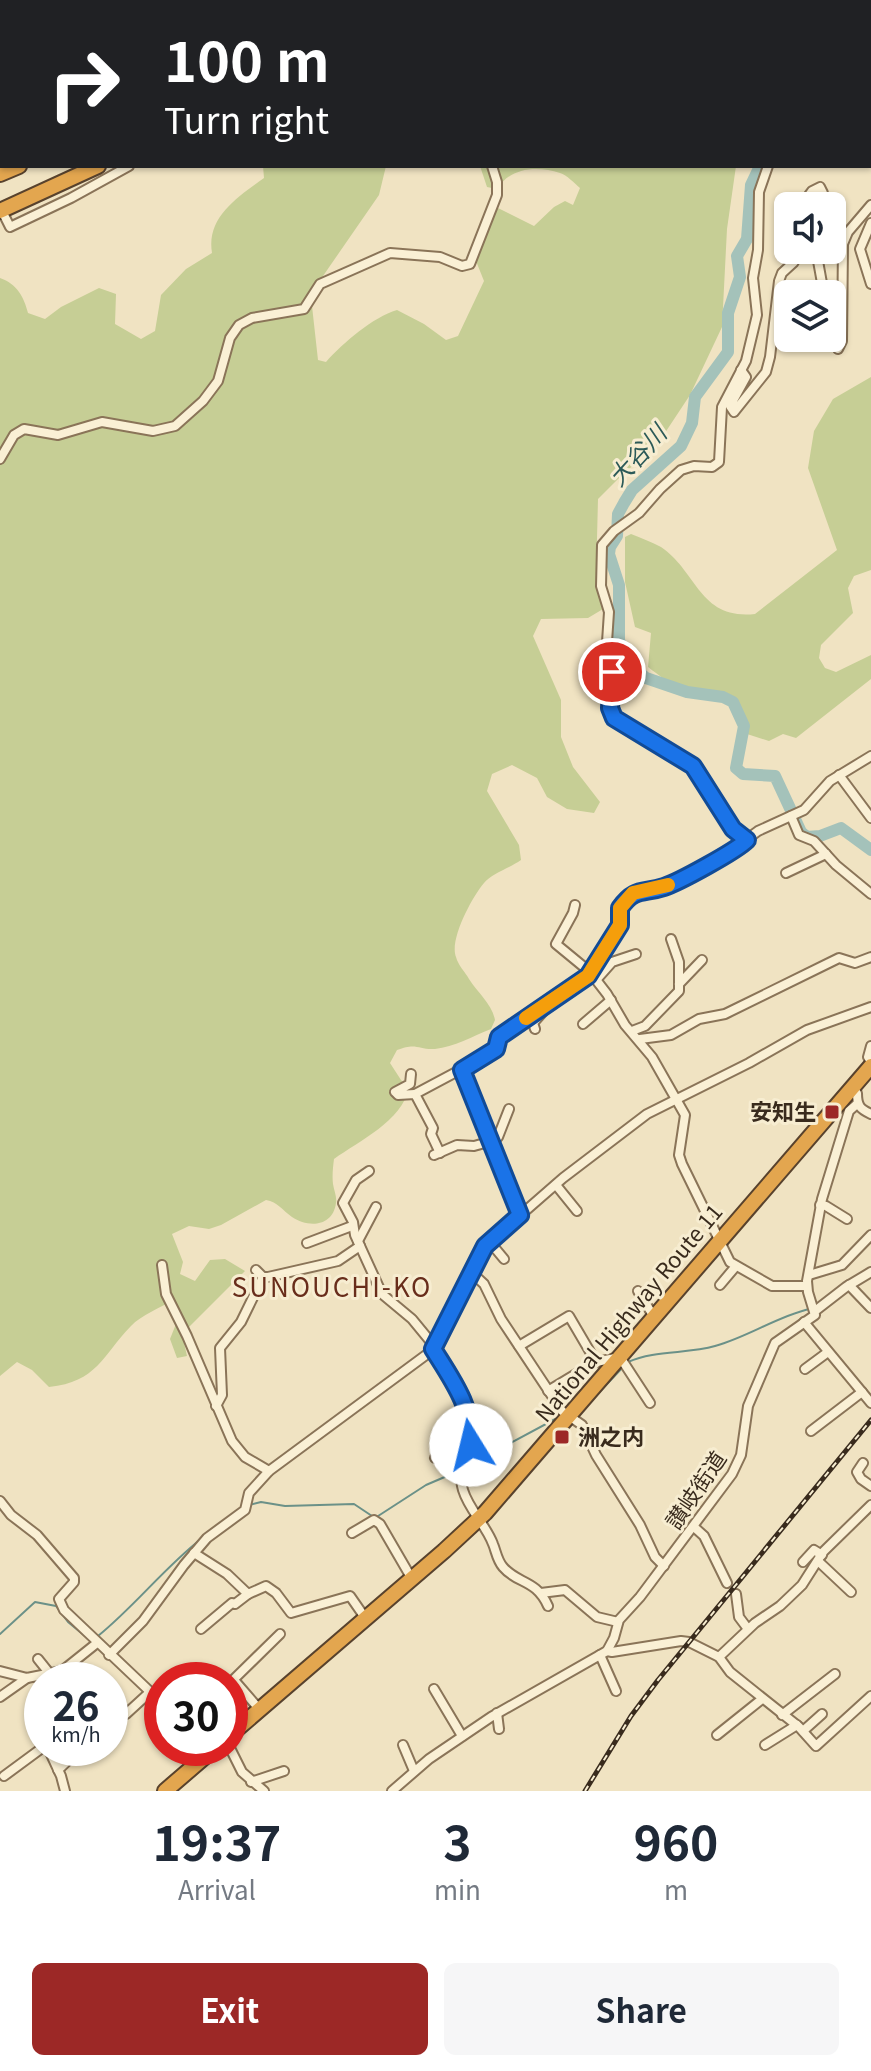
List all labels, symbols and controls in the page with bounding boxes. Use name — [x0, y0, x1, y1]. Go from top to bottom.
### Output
text: 100 m — [164, 17, 330, 98]
icon: right — [32, 32, 136, 136]
text: Turn right — [164, 92, 329, 144]
map controls — [774, 192, 846, 352]
button: sound — [774, 192, 846, 264]
button: layers — [774, 280, 846, 352]
water label: 大谷川 — [599, 414, 675, 493]
pin — [578, 638, 646, 706]
icon: arrive — [590, 650, 634, 694]
place label: 安知生 — [750, 1094, 816, 1126]
marker: 安知生 — [823, 1103, 841, 1121]
street label: National Highway Route 11 — [526, 1196, 729, 1428]
district label: SUNOUCHI-KO — [232, 1267, 432, 1304]
position arrow — [429, 1403, 513, 1487]
place label: 洲之内 — [578, 1419, 644, 1451]
marker: 洲之内 — [553, 1428, 571, 1446]
street label: 讃岐街道 — [656, 1443, 732, 1534]
speed limit sign: 30 — [144, 1662, 248, 1766]
text: 26 — [52, 1675, 100, 1733]
text: km/h — [51, 1719, 101, 1748]
text: 19:37 — [153, 1805, 281, 1875]
text: 3 — [443, 1805, 472, 1875]
text: 960 — [633, 1805, 718, 1875]
text: Arrival — [178, 1870, 256, 1907]
text: min — [434, 1870, 481, 1907]
text: m — [664, 1870, 688, 1907]
button: Exit — [32, 1963, 428, 2055]
button: Share — [444, 1963, 839, 2055]

